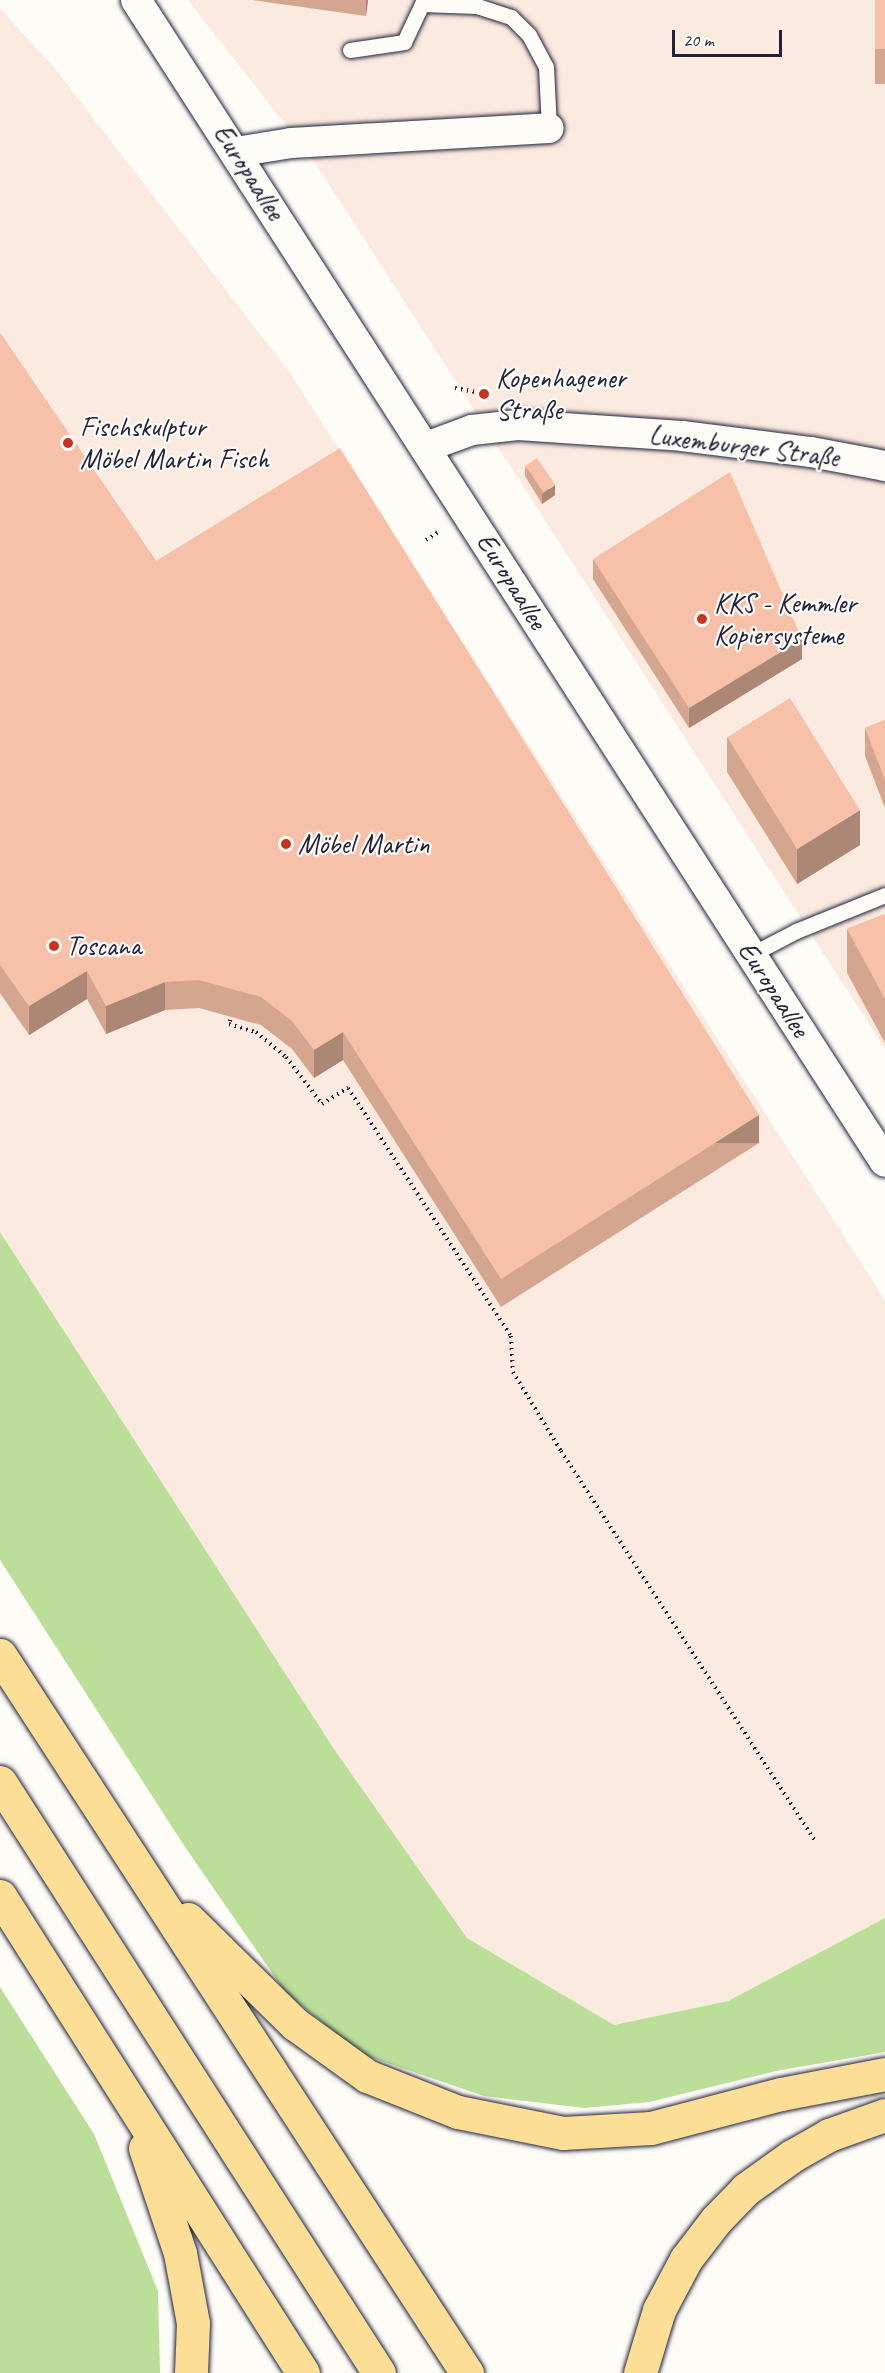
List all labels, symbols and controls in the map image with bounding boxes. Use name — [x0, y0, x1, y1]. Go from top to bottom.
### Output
scale bar — [675, 18, 784, 56]
text: 20 m — [683, 29, 714, 51]
street label: Europaallee — [206, 118, 292, 226]
place label: Kopenhagener Straße — [496, 361, 626, 427]
marker: Kopenhagener Straße — [477, 387, 491, 401]
place label: Fischskulptur Möbel Martin Fisch — [80, 410, 270, 476]
street label: Luxemburger Straße — [647, 418, 841, 474]
marker: Fischskulptur Möbel Martin Fisch — [61, 436, 75, 450]
street label: Europaallee — [469, 527, 555, 635]
place label: KKS - Kemmler Kopiersysteme — [714, 586, 856, 652]
marker: KKS - Kemmler Kopiersysteme — [695, 612, 709, 626]
place label: Möbel Martin — [298, 827, 430, 861]
marker: Möbel Martin — [279, 837, 293, 851]
place label: Toscana — [66, 929, 141, 963]
street label: Europaallee — [731, 935, 817, 1043]
marker: Toscana — [47, 939, 61, 953]

